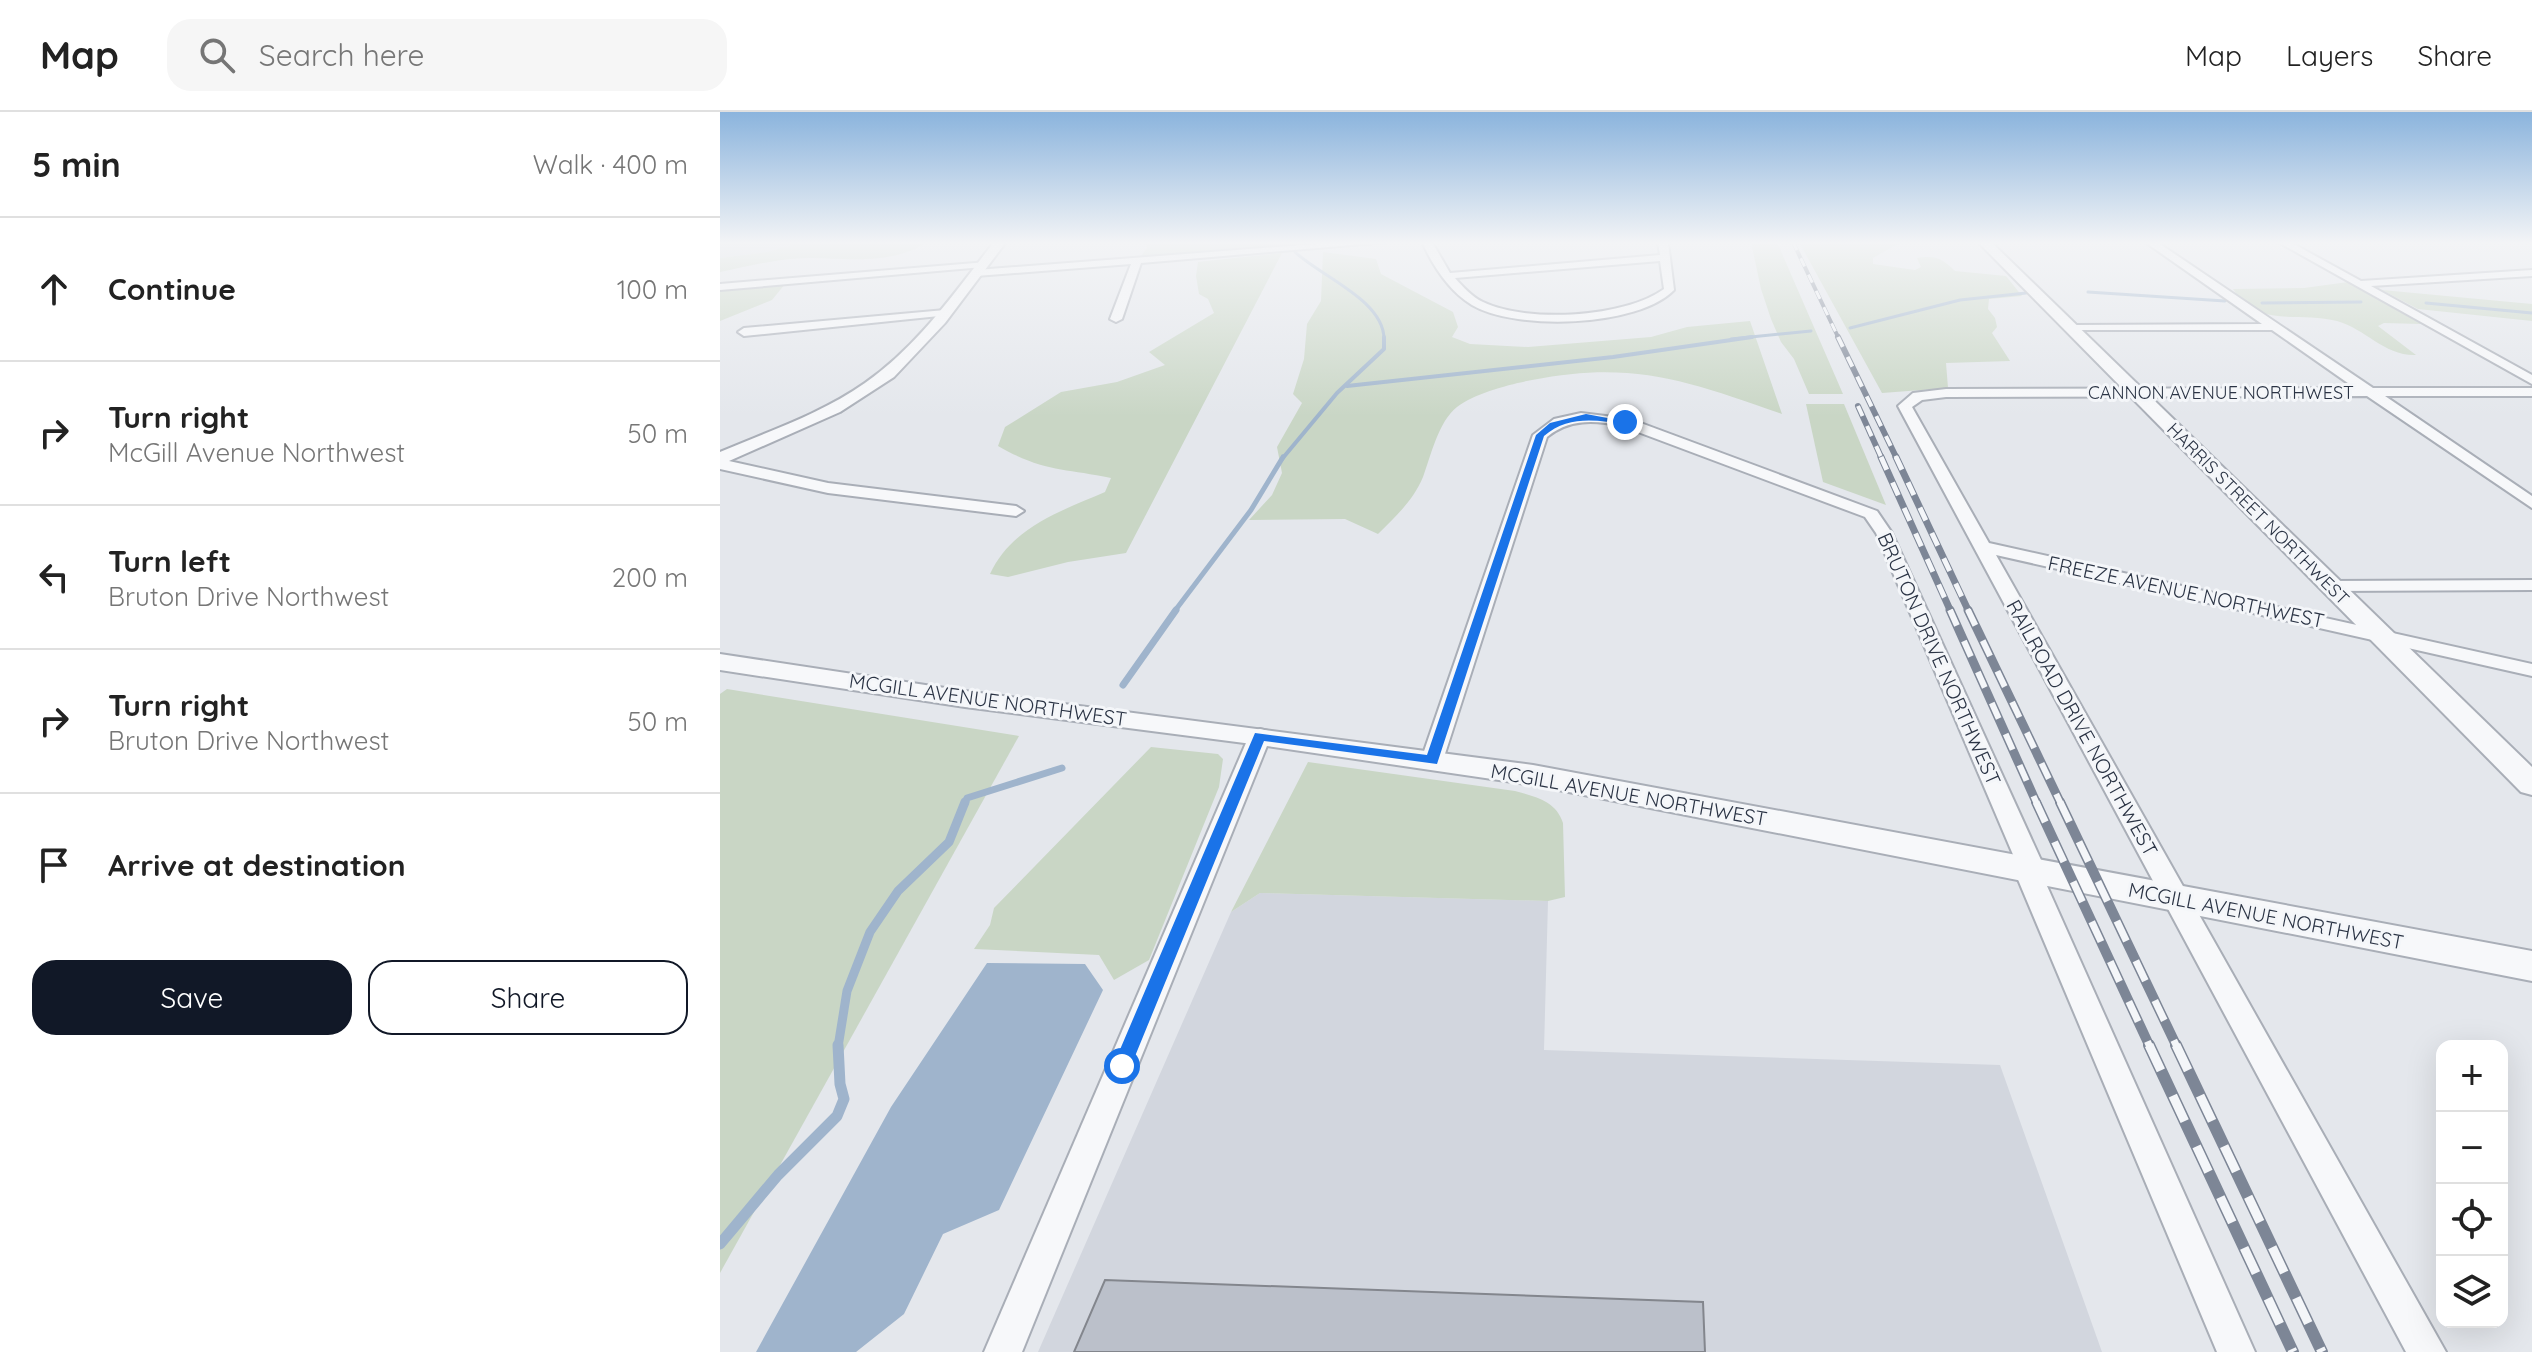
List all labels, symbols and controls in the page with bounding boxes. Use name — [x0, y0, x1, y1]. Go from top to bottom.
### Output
search box — [167, 19, 727, 91]
text: Map — [40, 31, 119, 79]
icon: search — [195, 33, 239, 77]
text: Search here — [259, 36, 424, 74]
text: Map — [2185, 38, 2242, 73]
text: Layers — [2286, 38, 2373, 73]
text: Share — [2417, 38, 2492, 73]
text: 5 min — [32, 143, 121, 186]
text: Walk · 400 m — [533, 148, 688, 181]
icon: ahead — [32, 267, 76, 311]
text: Continue — [108, 270, 236, 308]
text: 100 m — [617, 273, 688, 306]
street label: CANNON AVENUE NORTHWEST — [2088, 381, 2354, 404]
text: Turn right — [108, 398, 249, 436]
route end — [1607, 404, 1643, 440]
icon: right — [32, 411, 76, 455]
text: 50 m — [628, 417, 688, 450]
street label: HARRIS STREET NORTHWEST — [2162, 418, 2354, 610]
text: McGill Avenue Northwest — [108, 436, 405, 469]
street label: BRUTON DRIVE NORTHWEST — [1872, 529, 2007, 789]
text: Turn left — [108, 542, 231, 580]
street label: FREEZE AVENUE NORTHWEST — [2046, 550, 2327, 633]
icon: left — [32, 555, 76, 599]
text: 200 m — [612, 561, 688, 594]
text: Bruton Drive Northwest — [108, 580, 389, 613]
street label: RAILROAD DRIVE NORTHWEST — [2001, 595, 2164, 860]
street label: MCGILL AVENUE NORTHWEST — [848, 668, 1129, 731]
text: Turn right — [108, 686, 249, 724]
icon: right — [32, 699, 76, 743]
text: 50 m — [628, 705, 688, 738]
text: Bruton Drive Northwest — [108, 724, 389, 757]
street label: MCGILL AVENUE NORTHWEST — [1489, 758, 1769, 831]
icon: arrive — [32, 843, 76, 887]
text: Arrive at destination — [108, 846, 406, 884]
street label: MCGILL AVENUE NORTHWEST — [2126, 877, 2406, 955]
button: Save — [32, 960, 352, 1035]
button: Share — [368, 960, 688, 1035]
map controls — [2436, 1040, 2508, 1328]
button: + — [2436, 1040, 2508, 1112]
route start — [1104, 1048, 1140, 1084]
button: − — [2436, 1112, 2508, 1184]
button: locate — [2436, 1184, 2508, 1256]
button: layers — [2436, 1256, 2508, 1328]

